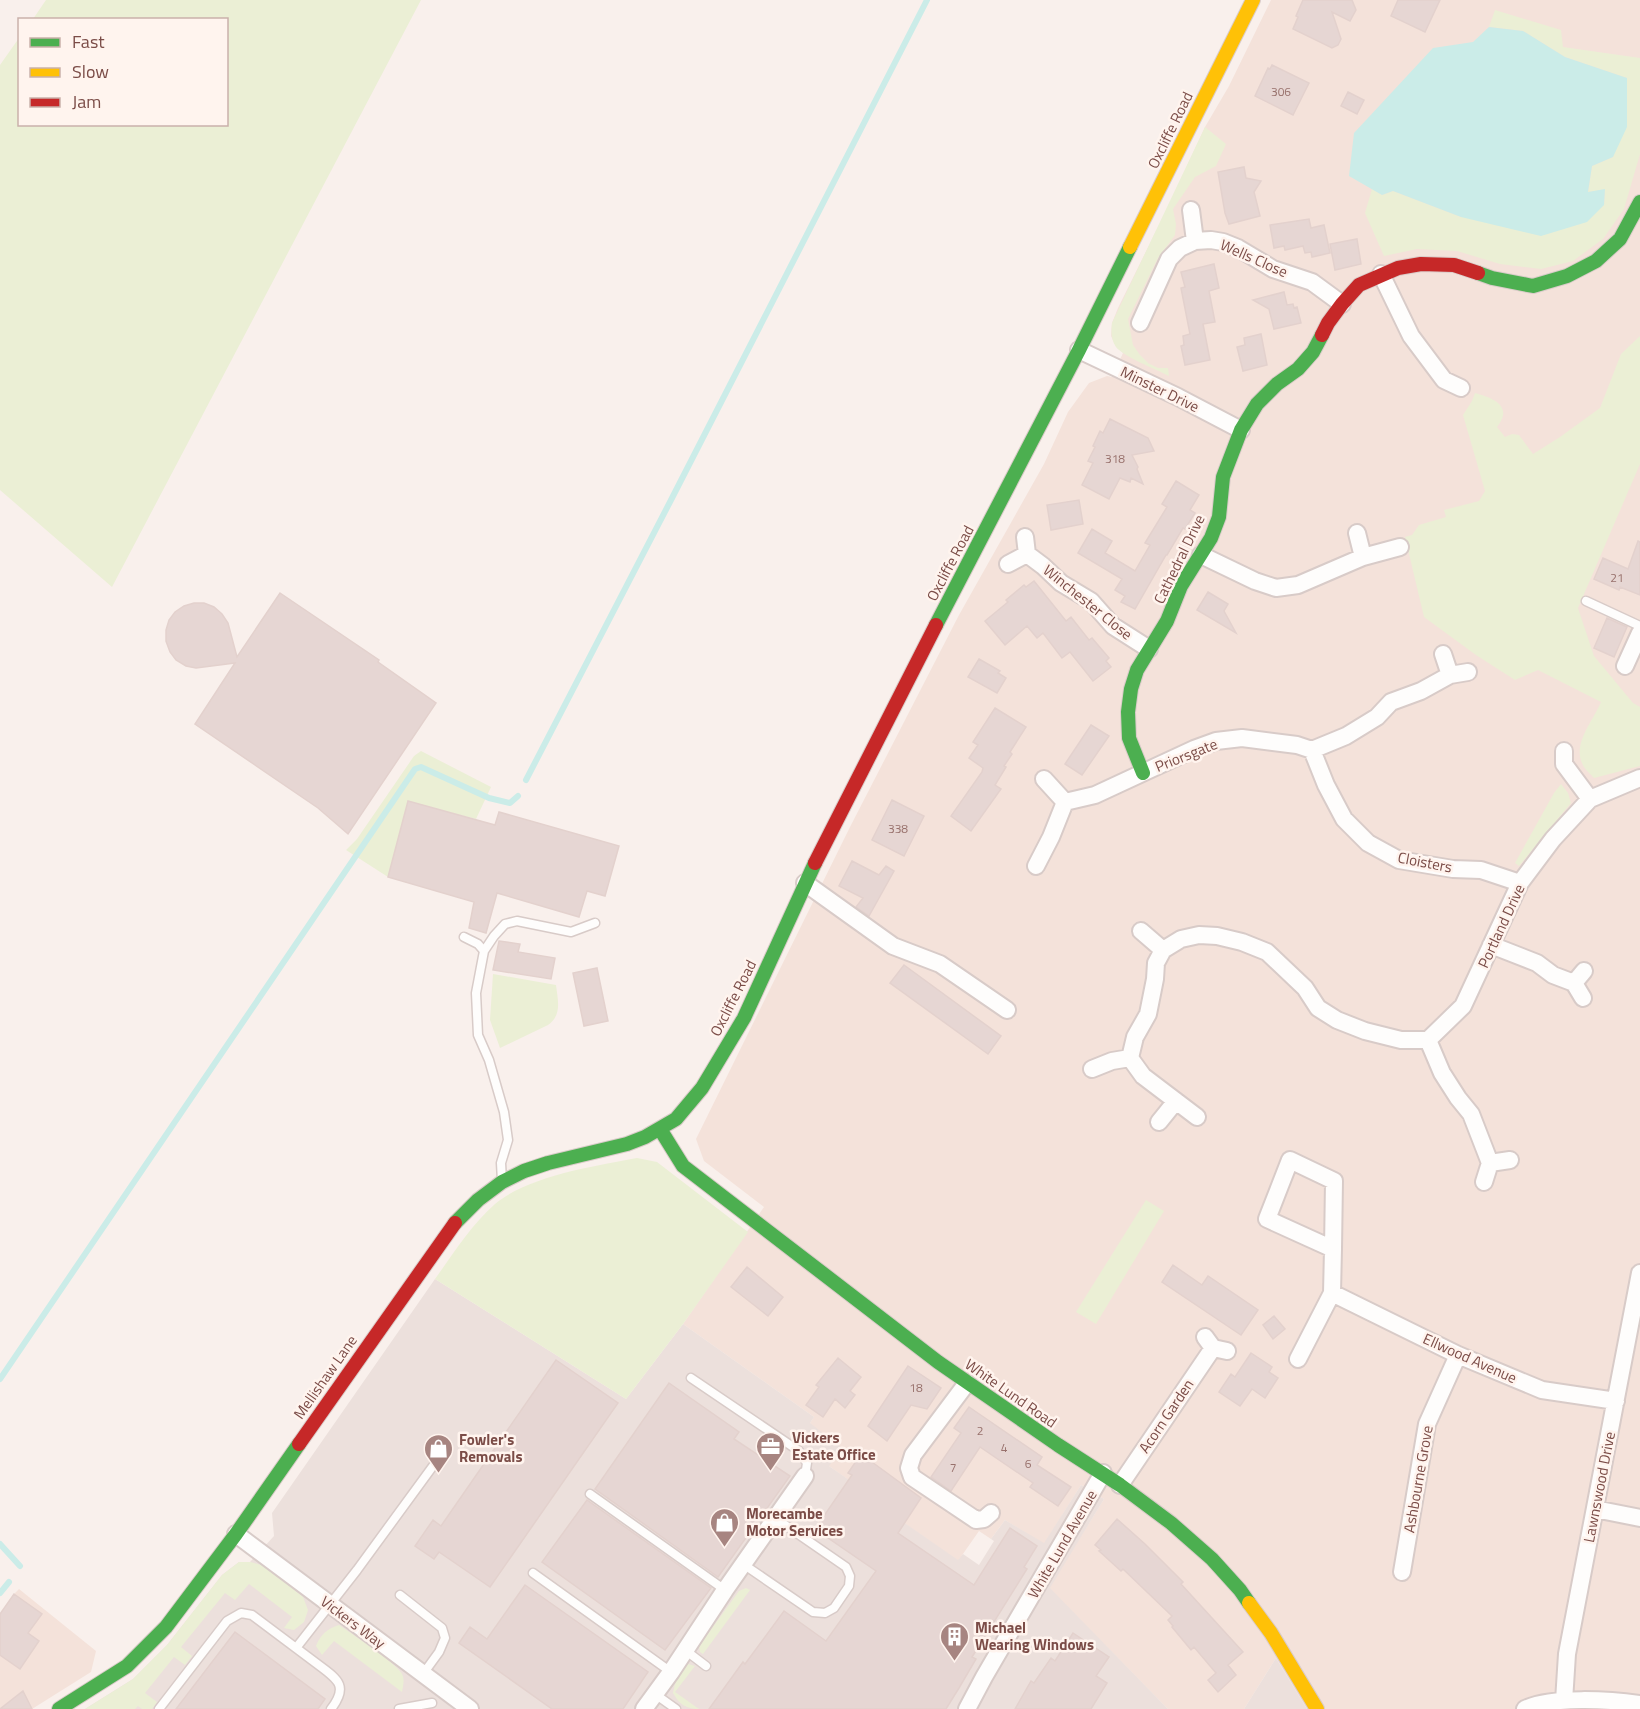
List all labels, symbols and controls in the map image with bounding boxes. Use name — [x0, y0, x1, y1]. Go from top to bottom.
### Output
legend — [18, 18, 228, 126]
text: Fast — [72, 28, 105, 55]
text: Slow — [72, 58, 109, 85]
house number: 306 — [1271, 82, 1291, 101]
text: Jam — [72, 88, 101, 115]
street label: Oxcliffe Road — [1141, 88, 1199, 172]
street label: Wells Close — [1216, 233, 1292, 283]
street label: Minster Drive — [1117, 360, 1203, 418]
house number: 318 — [1105, 449, 1125, 468]
street label: Cathedral Drive — [1147, 510, 1211, 608]
street label: Oxcliffe Road — [920, 521, 980, 605]
street label: Winchester Close — [1038, 559, 1138, 645]
house number: 21 — [1610, 568, 1624, 587]
street label: Priorsgate — [1151, 732, 1221, 778]
house number: 338 — [888, 819, 908, 838]
street label: Cloisters — [1396, 845, 1454, 879]
street label: Portland Drive — [1471, 880, 1531, 972]
street label: Oxcliffe Road — [704, 956, 762, 1040]
street label: Ellwood Avenue — [1419, 1327, 1521, 1389]
street label: Mellishaw Lane — [287, 1330, 363, 1424]
street label: White Lund Road — [960, 1353, 1062, 1433]
street label: Acorn Garden — [1133, 1374, 1199, 1458]
house number: 18 — [909, 1378, 923, 1397]
house number: 2 — [977, 1421, 983, 1440]
street label: Ashbourne Grove — [1397, 1424, 1439, 1534]
place label: Vickers Estate Office — [792, 1426, 876, 1466]
place label: Fowler's Removals — [459, 1428, 522, 1468]
office icon: Vickers Estate Office — [755, 1430, 787, 1472]
street label: Lawnswood Drive — [1577, 1430, 1621, 1544]
shop icon: Fowler's Removals — [422, 1432, 454, 1474]
house number: 4 — [1001, 1438, 1008, 1457]
house number: 6 — [1025, 1454, 1032, 1473]
house number: 7 — [950, 1458, 956, 1477]
street label: White Lund Avenue — [1022, 1485, 1102, 1603]
place label: Morecambe Motor Services — [746, 1502, 843, 1542]
shop icon: Morecambe Motor Services — [709, 1506, 741, 1548]
street label: Vickers Way — [316, 1590, 390, 1654]
place label: Michael Wearing Windows — [975, 1616, 1094, 1656]
building icon: Michael Wearing Windows — [938, 1620, 970, 1662]

